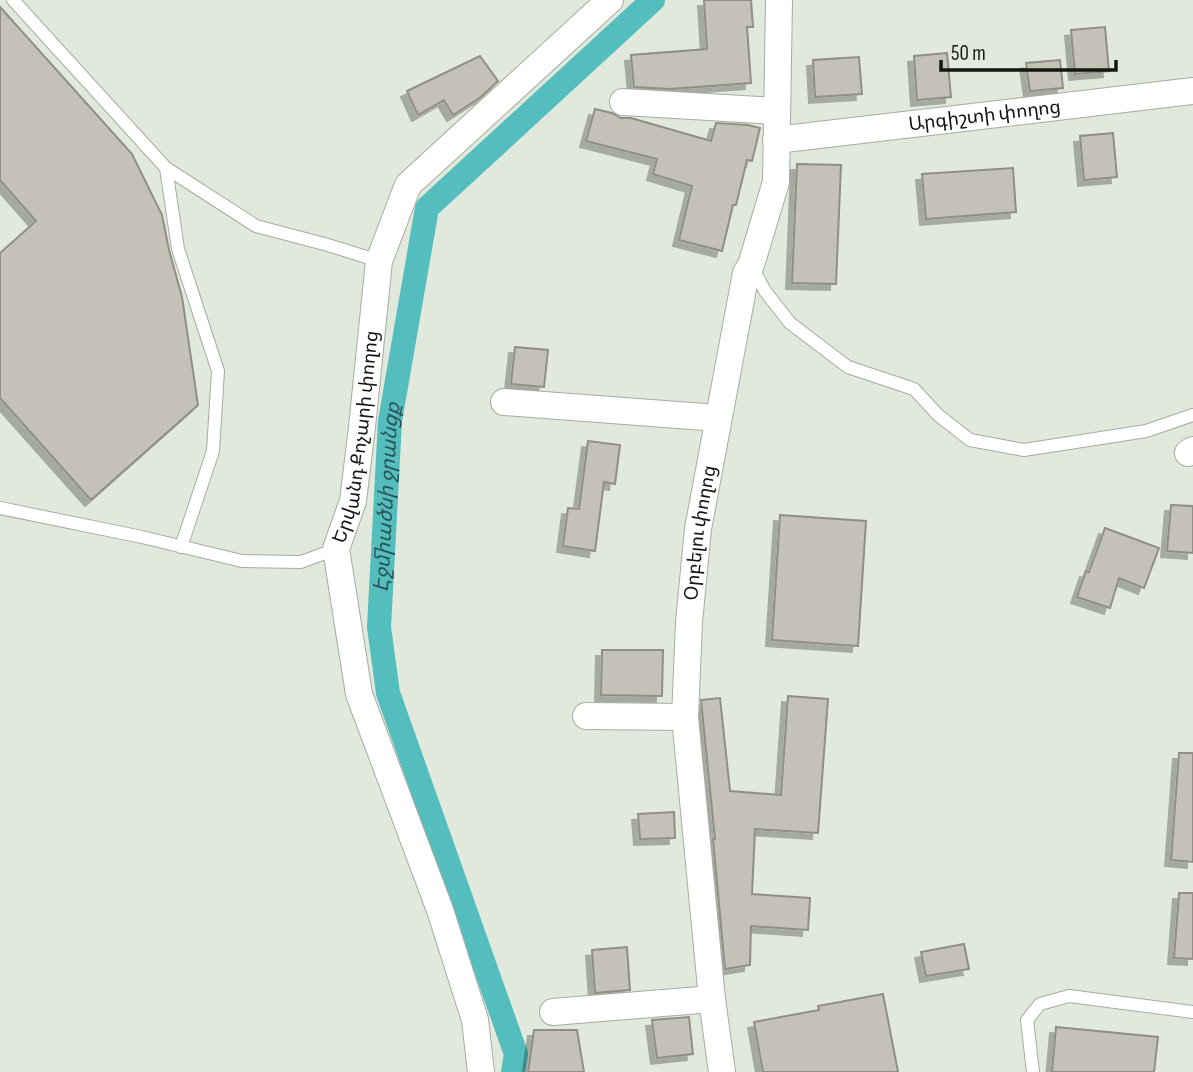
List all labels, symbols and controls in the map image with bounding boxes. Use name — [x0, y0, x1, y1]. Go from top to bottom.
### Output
scale bar — [941, 28, 1116, 72]
text: 50 m — [951, 41, 986, 66]
street label: Արգիշտի փողոց — [907, 95, 1062, 136]
street label: Երվանդ Քոչարի փողոց — [327, 329, 383, 546]
water label: Էջմիածնի ջրանցք — [368, 399, 406, 593]
street label: Օրբելու փողոց — [680, 463, 721, 601]

